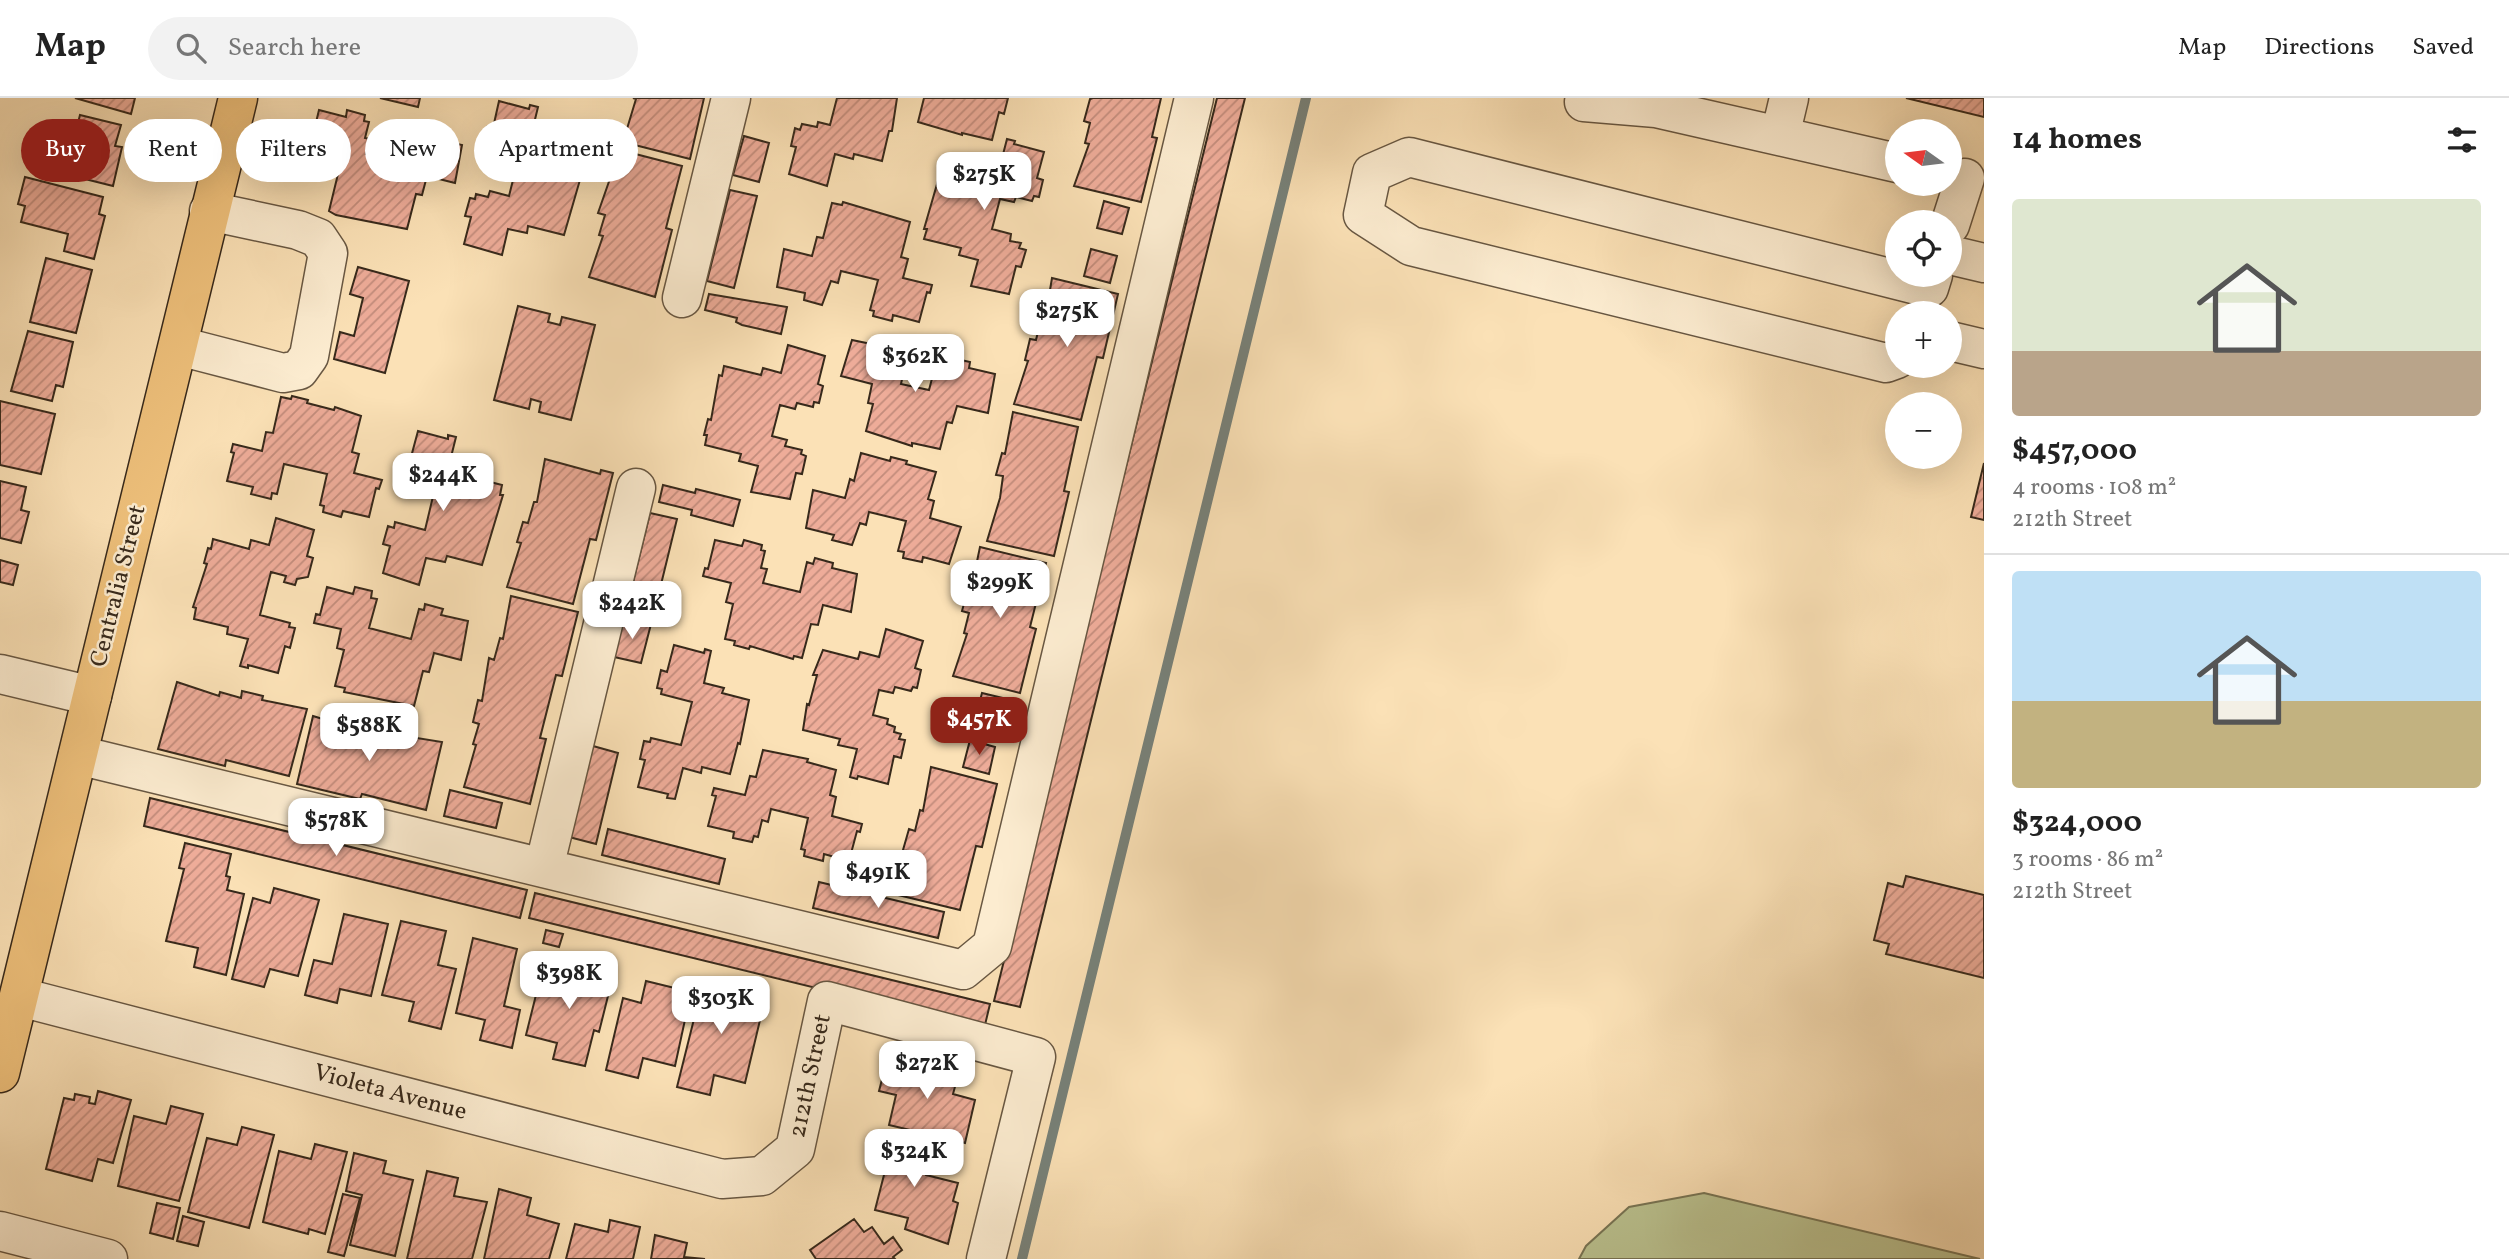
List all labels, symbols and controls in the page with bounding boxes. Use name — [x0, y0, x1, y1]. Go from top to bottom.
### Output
search box — [148, 17, 638, 80]
text: Map — [35, 25, 106, 71]
icon: search — [172, 29, 210, 67]
text: Search here — [228, 30, 361, 66]
text: Map — [2178, 31, 2226, 65]
text: Directions — [2264, 31, 2374, 65]
text: Saved — [2412, 31, 2474, 65]
chip: Buy — [21, 119, 110, 182]
chip: Rent — [124, 119, 222, 182]
chip: Filters — [236, 119, 351, 182]
chip: New — [365, 119, 460, 182]
chip: Apartment — [474, 119, 638, 182]
north arrow — [1885, 119, 1962, 196]
map controls — [1885, 119, 1962, 469]
text: 14 homes — [2012, 119, 2142, 161]
icon: filters — [2443, 121, 2481, 159]
pin: $275K — [935, 152, 1033, 212]
text: $275K — [952, 159, 1016, 191]
button: locate — [1885, 210, 1962, 287]
icon: home — [2184, 245, 2310, 371]
pin: $275K — [1018, 289, 1116, 349]
text: $275K — [1035, 296, 1099, 328]
button: + — [1885, 301, 1962, 378]
pin: $362K — [866, 334, 964, 394]
text: $362K — [882, 341, 948, 373]
button: − — [1885, 392, 1962, 469]
text: $457,000 — [2012, 430, 2137, 472]
pin: $244K — [394, 454, 492, 513]
text: $244K — [409, 460, 478, 492]
text: 4 rooms · 108 m² — [2012, 472, 2176, 504]
street label: Centralia Street — [82, 501, 156, 671]
text: 212th Street — [2012, 504, 2132, 536]
pin: $299K — [951, 560, 1049, 620]
text: $299K — [967, 567, 1033, 599]
pin: $242K — [583, 582, 681, 641]
text: $242K — [598, 588, 666, 620]
icon: home — [2184, 617, 2310, 743]
pin: $457K — [930, 698, 1028, 757]
pin: $588K — [320, 704, 418, 763]
text: $457K — [946, 704, 1012, 736]
text: $588K — [336, 710, 402, 742]
pin: $578K — [287, 798, 385, 858]
text: $324,000 — [2012, 802, 2142, 844]
text: $578K — [304, 805, 368, 837]
text: 3 rooms · 86 m² — [2012, 844, 2163, 876]
pin: $491K — [829, 850, 927, 910]
text: $491K — [846, 857, 910, 889]
text: 212th Street — [2012, 876, 2132, 908]
pin: $398K — [520, 951, 618, 1011]
text: $398K — [536, 958, 602, 990]
pin: $303K — [672, 976, 770, 1036]
text: $303K — [688, 983, 754, 1015]
street label: 212th Street — [781, 1011, 841, 1141]
pin: $272K — [878, 1042, 976, 1101]
text: $272K — [895, 1048, 959, 1080]
street label: Violeta Avenue — [310, 1056, 470, 1130]
pin: $324K — [865, 1130, 963, 1189]
text: $324K — [881, 1136, 947, 1168]

